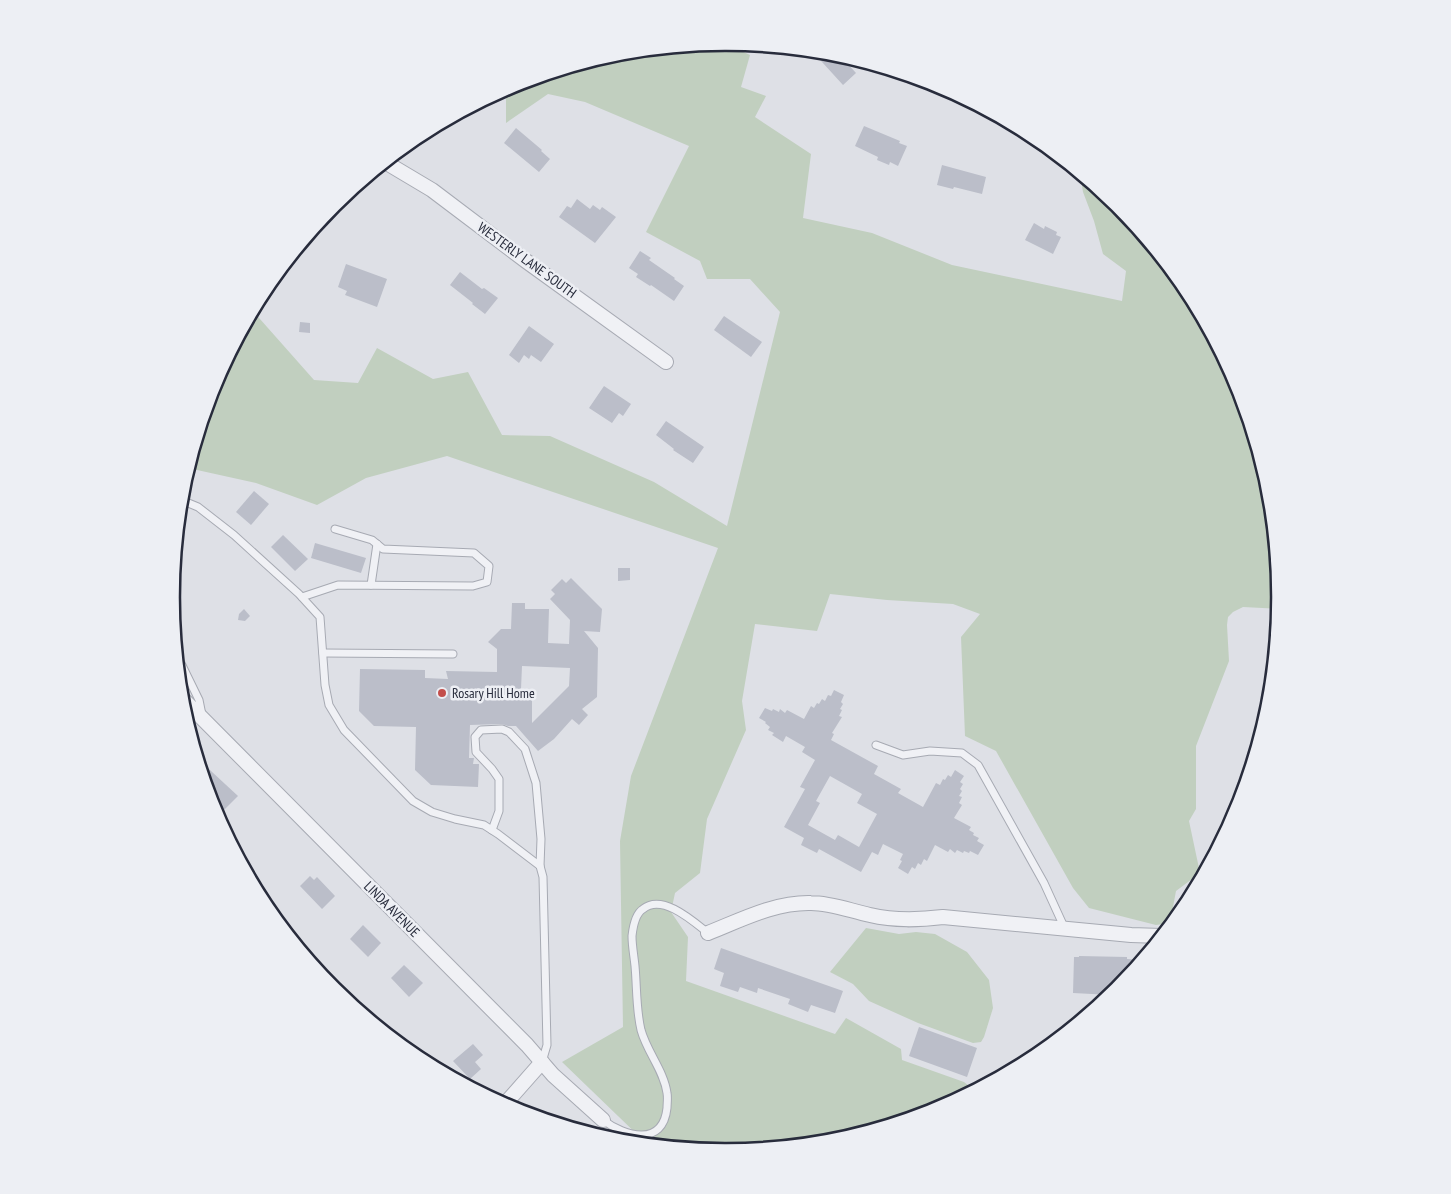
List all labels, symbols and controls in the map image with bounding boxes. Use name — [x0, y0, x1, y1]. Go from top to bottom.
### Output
street label: WESTERLY LANE SOUTH — [474, 218, 580, 302]
place label: Rosary Hill Home — [452, 684, 535, 702]
marker: Rosary Hill Home — [436, 687, 448, 699]
street label: LINDA AVENUE — [360, 877, 424, 941]

